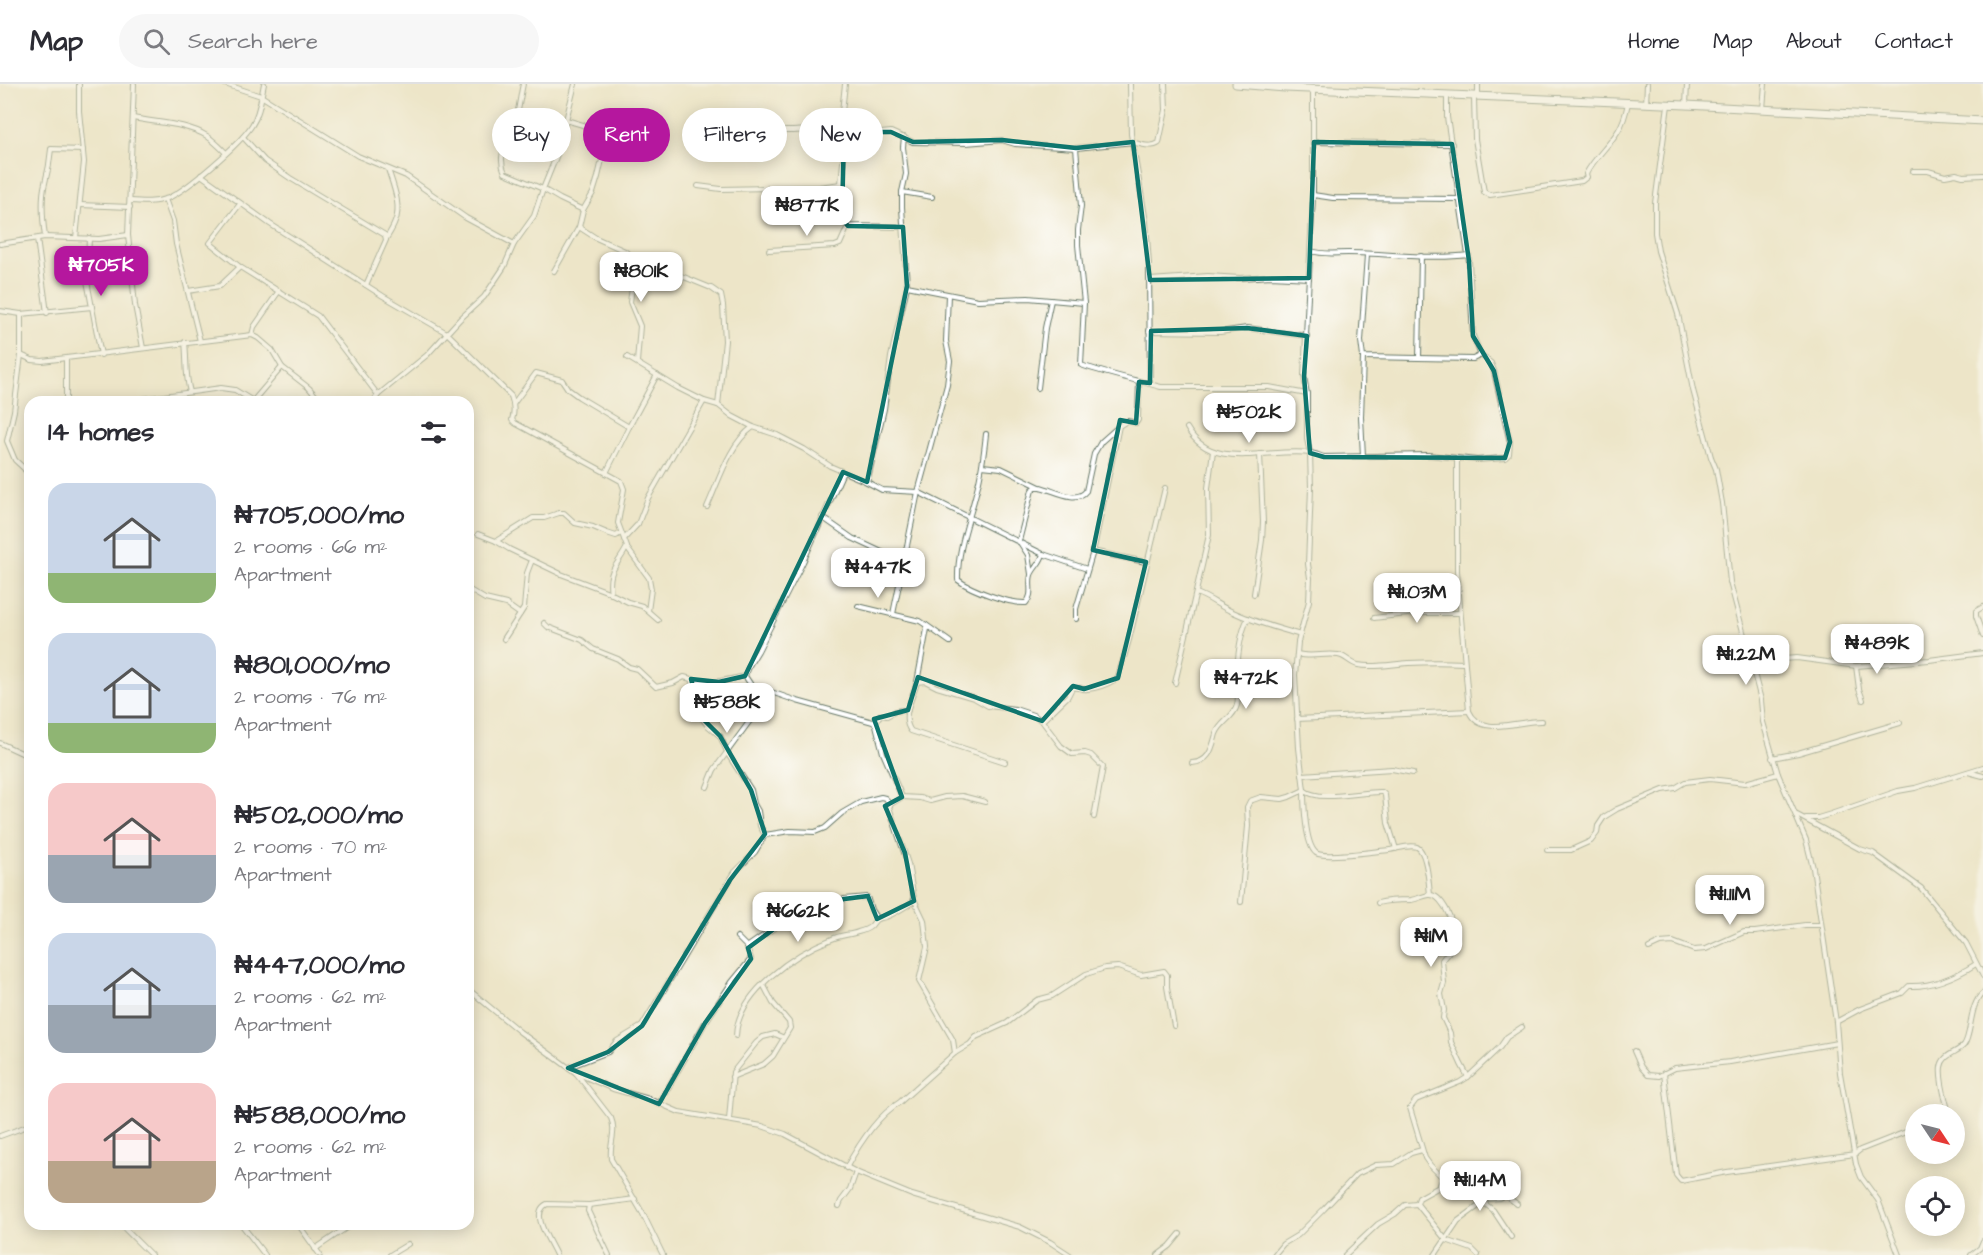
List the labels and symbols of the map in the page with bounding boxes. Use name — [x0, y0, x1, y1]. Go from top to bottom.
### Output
pin: ₦877K — [765, 186, 849, 237]
pin: ₦705K — [59, 246, 143, 297]
pin: ₦801K — [599, 252, 683, 303]
pin: ₦502K — [1207, 393, 1291, 444]
pin: ₦447K — [836, 548, 920, 599]
pin: ₦1.03M — [1368, 573, 1466, 624]
pin: ₦489K — [1835, 624, 1919, 675]
pin: ₦1.22M — [1697, 635, 1795, 686]
pin: ₦472K — [1204, 659, 1288, 710]
pin: ₦588K — [685, 683, 769, 734]
pin: ₦1.11M — [1681, 875, 1779, 926]
pin: ₦662K — [756, 892, 840, 943]
pin: ₦1M — [1402, 917, 1460, 968]
north arrow — [1905, 1104, 1965, 1164]
pin: ₦1.14M — [1431, 1161, 1529, 1212]

